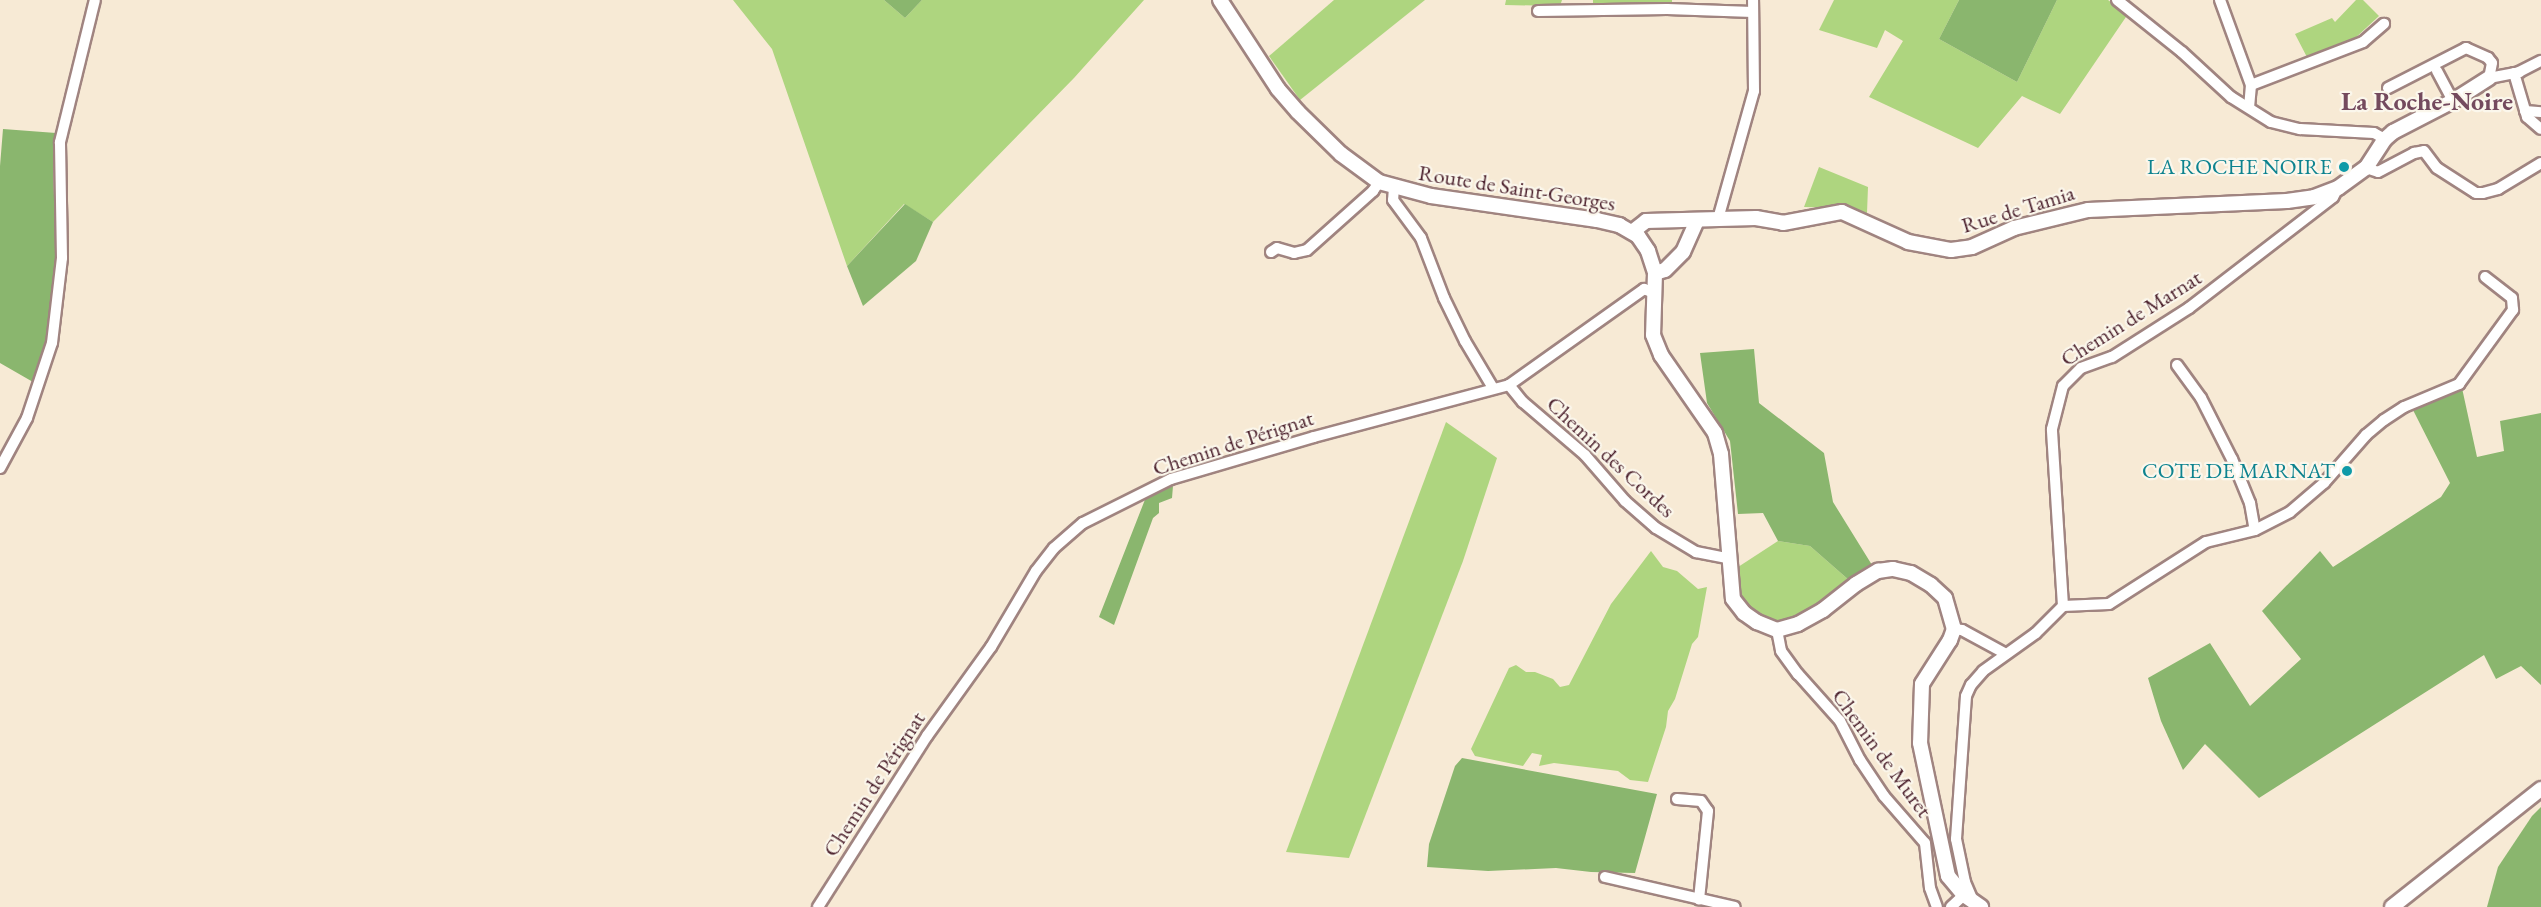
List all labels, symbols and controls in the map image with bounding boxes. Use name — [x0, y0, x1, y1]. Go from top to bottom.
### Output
district label: La Roche-Noire — [2341, 86, 2513, 118]
place label: LA ROCHE NOIRE — [2147, 154, 2332, 180]
street label: Route de Saint-Georges — [1417, 159, 1617, 217]
marker: LA ROCHE NOIRE — [2337, 160, 2351, 174]
street label: Rue de Tamia — [1958, 179, 2078, 239]
street label: Chemin de Marnat — [2056, 264, 2206, 372]
street label: Chemin des Cordes — [1541, 391, 1681, 523]
street label: Chemin de Pérignat — [1149, 405, 1317, 481]
place label: COTE DE MARNAT — [2142, 458, 2335, 484]
marker: COTE DE MARNAT — [2340, 464, 2354, 478]
street label: Chemin de Muret — [1827, 684, 1937, 822]
street label: Chemin de Pérignat — [817, 707, 931, 861]

